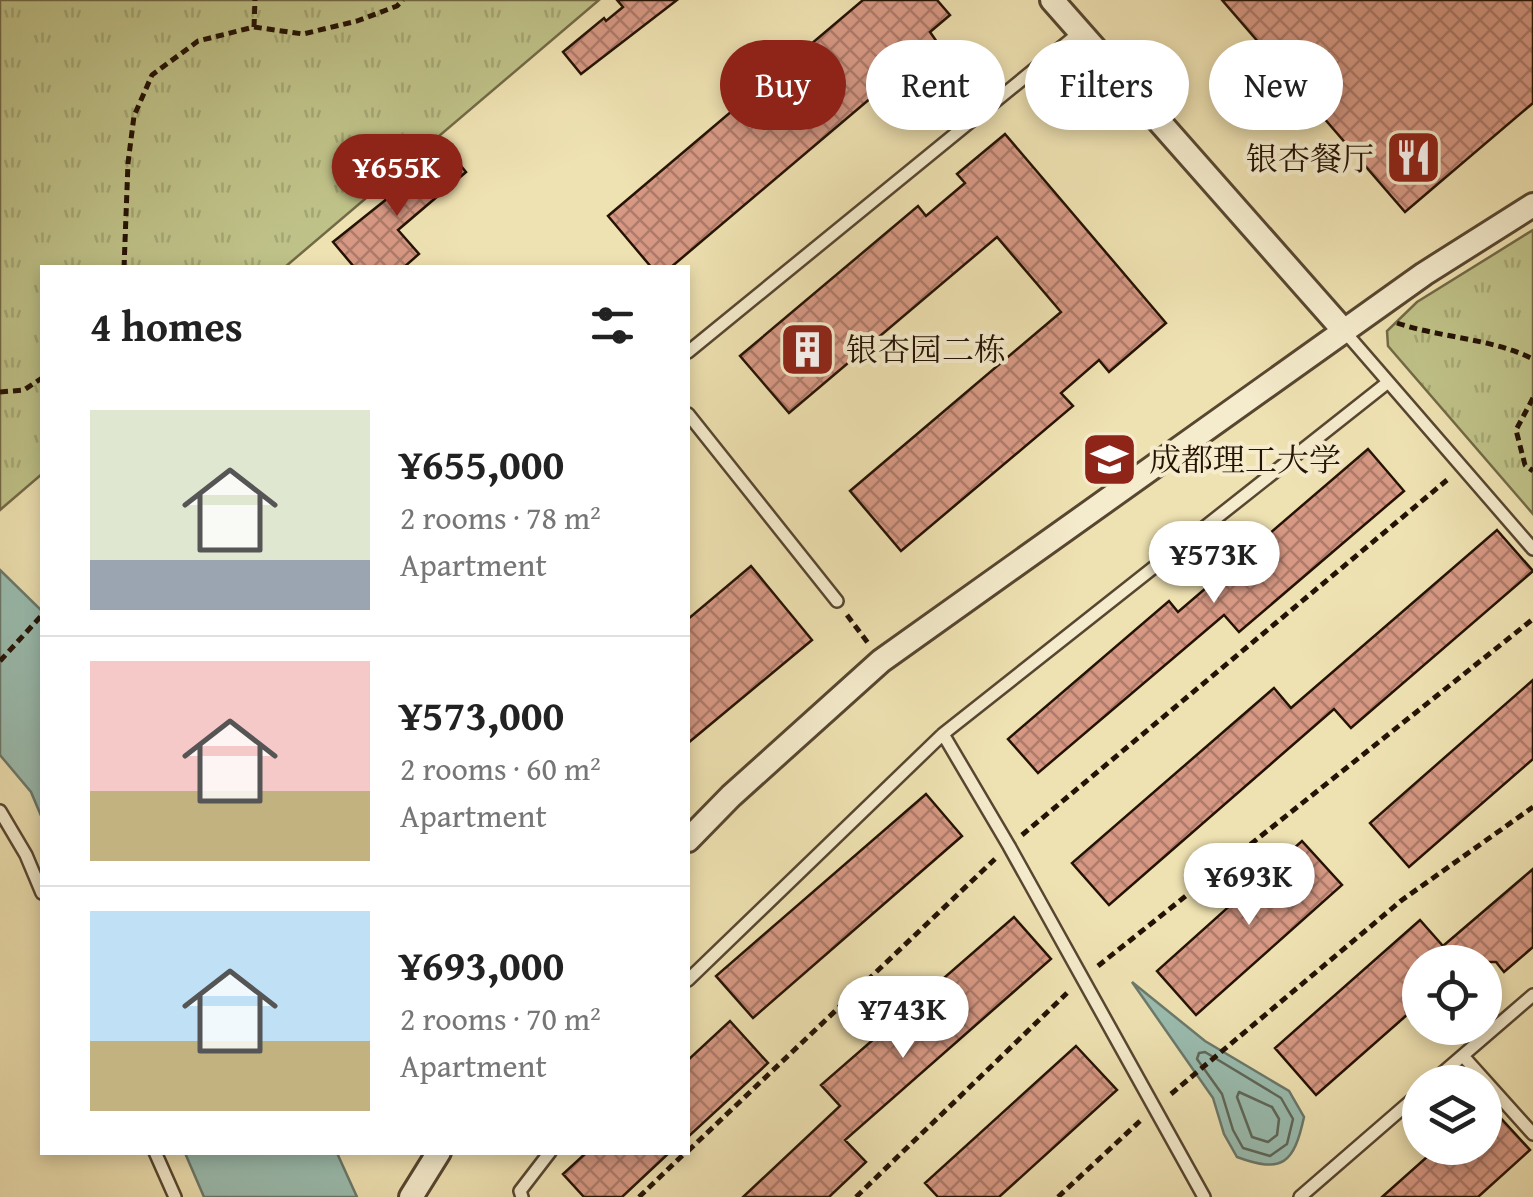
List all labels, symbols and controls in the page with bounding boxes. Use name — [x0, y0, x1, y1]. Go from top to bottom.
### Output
chip: Buy — [720, 40, 846, 130]
chip: Rent — [866, 40, 1005, 130]
chip: Filters — [1025, 40, 1189, 130]
chip: New — [1209, 40, 1343, 130]
restaurant icon: 银杏餐厅 — [1383, 128, 1443, 188]
pin: ¥655K — [327, 134, 467, 219]
place label: 银杏餐厅 — [1246, 135, 1374, 182]
text: ¥655K — [354, 143, 440, 190]
text: 4 homes — [90, 295, 243, 356]
icon: filters — [585, 298, 640, 353]
building icon: 银杏园二栋 — [777, 319, 837, 379]
place label: 银杏园二栋 — [846, 326, 1006, 373]
school or university icon: 成都理工大学 — [1080, 429, 1140, 489]
text: ¥655,000 — [400, 433, 564, 494]
place label: 成都理工大学 — [1149, 436, 1341, 483]
icon: home — [170, 450, 290, 570]
text: 2 rooms · 78 m² — [400, 494, 601, 541]
pin: ¥573K — [1144, 521, 1284, 606]
text: ¥573K — [1171, 530, 1257, 577]
text: Apartment — [400, 541, 547, 588]
text: ¥573,000 — [400, 684, 564, 745]
icon: home — [170, 701, 290, 821]
text: 2 rooms · 60 m² — [400, 745, 601, 792]
text: Apartment — [400, 792, 547, 839]
pin: ¥693K — [1179, 843, 1319, 928]
text: ¥693K — [1206, 852, 1292, 899]
text: ¥693,000 — [400, 934, 564, 995]
map controls — [1402, 945, 1502, 1165]
button: locate — [1402, 945, 1502, 1045]
icon: home — [170, 951, 290, 1071]
pin: ¥743K — [833, 976, 973, 1061]
text: ¥743K — [860, 985, 946, 1032]
text: 2 rooms · 70 m² — [400, 995, 601, 1042]
text: Apartment — [400, 1042, 547, 1089]
button: layers — [1402, 1065, 1502, 1165]

